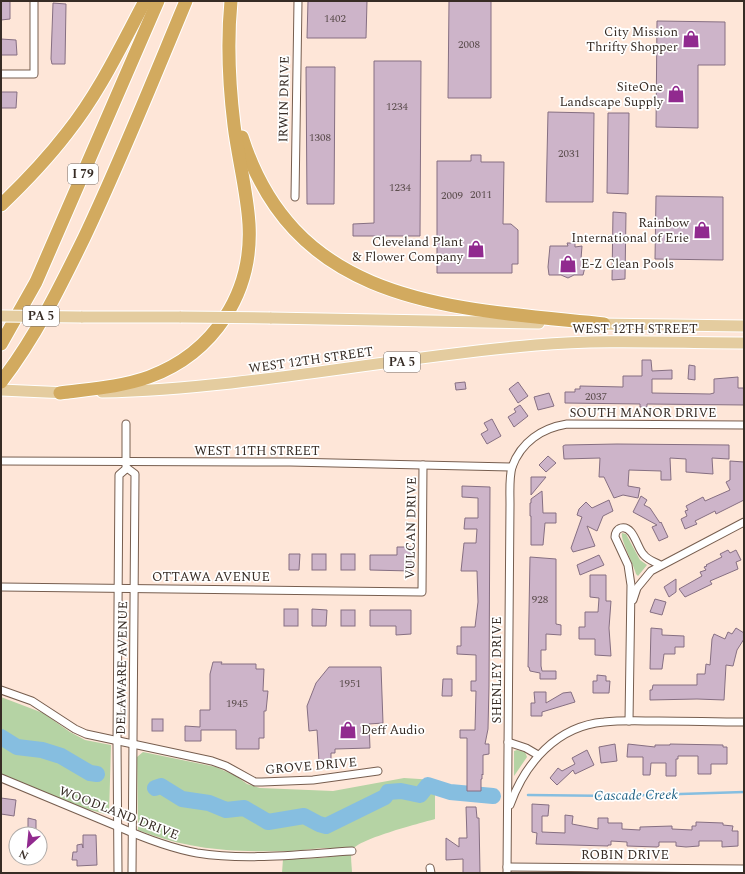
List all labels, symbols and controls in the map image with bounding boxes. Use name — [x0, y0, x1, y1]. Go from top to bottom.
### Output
house number: 1402 — [324, 10, 346, 27]
place label: City Mission Thrifty Shopper — [586, 22, 678, 57]
shop icon: City Mission Thrifty Shopper — [681, 29, 701, 49]
house number: 2008 — [458, 36, 480, 53]
street label: IRWIN DRIVE — [273, 55, 295, 143]
place label: SiteOne Landscape Supply — [559, 77, 664, 112]
shop icon: SiteOne Landscape Supply — [666, 84, 686, 104]
house number: 1234 — [386, 98, 408, 115]
house number: 1308 — [309, 129, 331, 146]
house number: 2031 — [558, 145, 580, 162]
road number: I 79 — [68, 164, 98, 184]
house number: 1234 — [389, 179, 411, 196]
house number: 2011 — [470, 186, 492, 203]
house number: 2009 — [441, 187, 463, 204]
place label: Rainbow International of Erie — [571, 213, 690, 248]
shop icon: Rainbow International of Erie — [692, 220, 712, 240]
place label: Cleveland Plant & Flower Company — [353, 232, 464, 267]
shop icon: Cleveland Plant & Flower Company — [466, 239, 486, 259]
shop icon: E-Z Clean Pools — [558, 254, 578, 274]
place label: E-Z Clean Pools — [581, 254, 674, 274]
road number: PA 5 — [23, 306, 59, 326]
street label: WEST 12TH STREET — [572, 319, 698, 339]
street label: WEST 12TH STREET — [247, 341, 375, 379]
road number: PA 5 — [384, 352, 420, 372]
house number: 2037 — [585, 388, 607, 405]
street label: SOUTH MANOR DRIVE — [569, 403, 717, 423]
street label: WEST 11TH STREET — [194, 441, 320, 461]
street label: VULCAN DRIVE — [400, 477, 422, 579]
street label: OTTAWA AVENUE — [152, 567, 270, 587]
house number: 928 — [532, 591, 549, 608]
street label: DELAWARE AVENUE — [111, 601, 133, 735]
street label: SHENLEY DRIVE — [487, 616, 507, 724]
house number: 1951 — [339, 675, 361, 692]
house number: 1945 — [226, 695, 248, 712]
shop icon: Deff Audio — [338, 720, 358, 740]
place label: Deff Audio — [361, 720, 425, 740]
street label: GROVE DRIVE — [264, 752, 358, 780]
street label: WOODLAND DRIVE — [56, 781, 182, 845]
water label: Cascade Creek — [594, 784, 679, 806]
north arrow — [8, 826, 48, 866]
text: N — [16, 845, 32, 864]
street label: ROBIN DRIVE — [581, 845, 669, 865]

